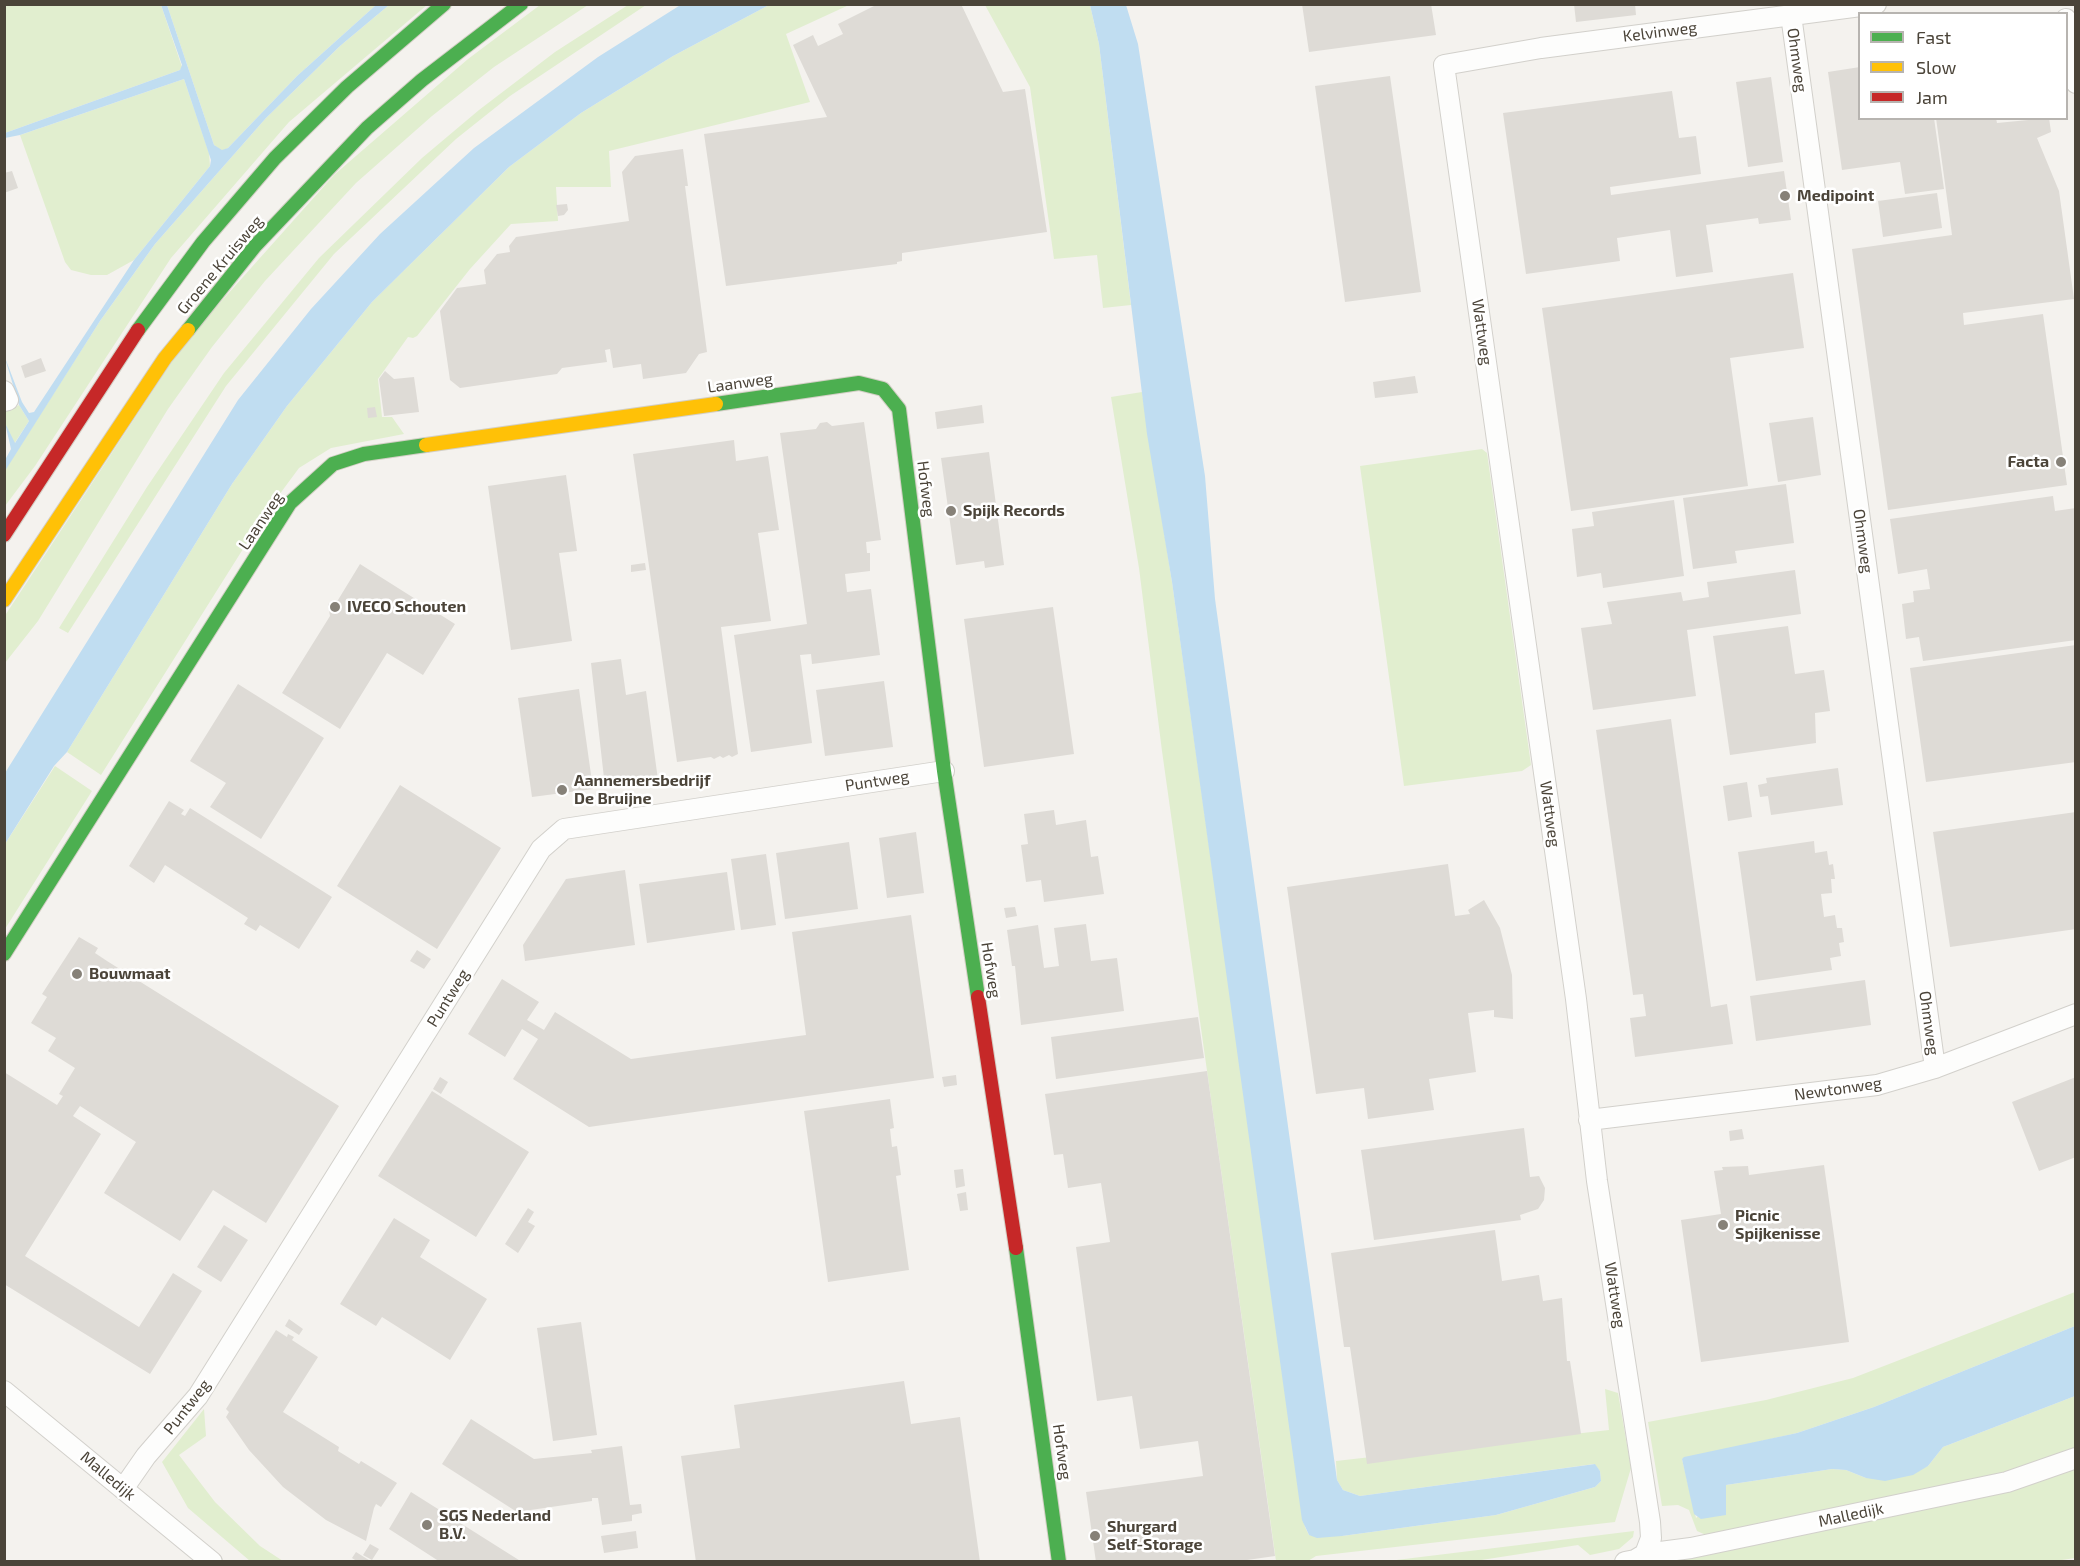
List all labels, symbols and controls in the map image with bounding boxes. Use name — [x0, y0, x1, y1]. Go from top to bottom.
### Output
legend — [1858, 12, 2068, 120]
street label: Kelvinweg — [1622, 18, 1698, 46]
text: Fast — [1916, 26, 1951, 48]
street label: Ohmweg — [1783, 27, 1811, 93]
text: Slow — [1916, 56, 1956, 78]
text: Jam — [1916, 86, 1948, 108]
place label: Medipoint — [1797, 186, 1874, 206]
marker: Medipoint — [1778, 189, 1792, 203]
street label: Groene Kruisweg — [173, 212, 267, 318]
street label: Wattweg — [1468, 298, 1496, 366]
street label: Laanweg — [706, 369, 774, 397]
place label: Facta — [2007, 452, 2049, 472]
marker: Facta — [2054, 455, 2068, 469]
street label: Hofweg — [913, 460, 939, 518]
street label: Laanweg — [235, 488, 287, 554]
place label: Spijk Records — [963, 501, 1065, 521]
marker: Spijk Records — [944, 504, 958, 518]
street label: Ohmweg — [1849, 508, 1877, 574]
place label: IVECO Schouten — [347, 597, 466, 617]
marker: IVECO Schouten — [328, 600, 342, 614]
street label: Puntweg — [844, 766, 910, 796]
place label: Aannemersbedrijf De Bruijne — [574, 771, 710, 809]
street label: Wattweg — [1536, 780, 1564, 848]
marker: Aannemersbedrijf De Bruijne — [555, 783, 569, 797]
street label: Hofweg — [977, 941, 1005, 999]
place label: Bouwmaat — [89, 964, 171, 984]
street label: Puntweg — [423, 966, 473, 1030]
marker: Bouwmaat — [70, 967, 84, 981]
street label: Ohmweg — [1915, 990, 1943, 1056]
street label: Newtonweg — [1793, 1073, 1883, 1105]
place label: Picnic Spijkenisse — [1735, 1206, 1821, 1244]
marker: Picnic Spijkenisse — [1716, 1218, 1730, 1232]
street label: Wattweg — [1600, 1261, 1630, 1329]
street label: Puntweg — [160, 1376, 214, 1438]
street label: Hofweg — [1049, 1423, 1075, 1481]
street label: Malledijk — [76, 1447, 140, 1505]
street label: Malledijk — [1817, 1499, 1885, 1531]
place label: SGS Nederland B.V. — [439, 1506, 551, 1544]
place label: Shurgard Self-Storage — [1107, 1517, 1203, 1555]
marker: SGS Nederland B.V. — [420, 1518, 434, 1532]
marker: Shurgard Self-Storage — [1088, 1529, 1102, 1543]

